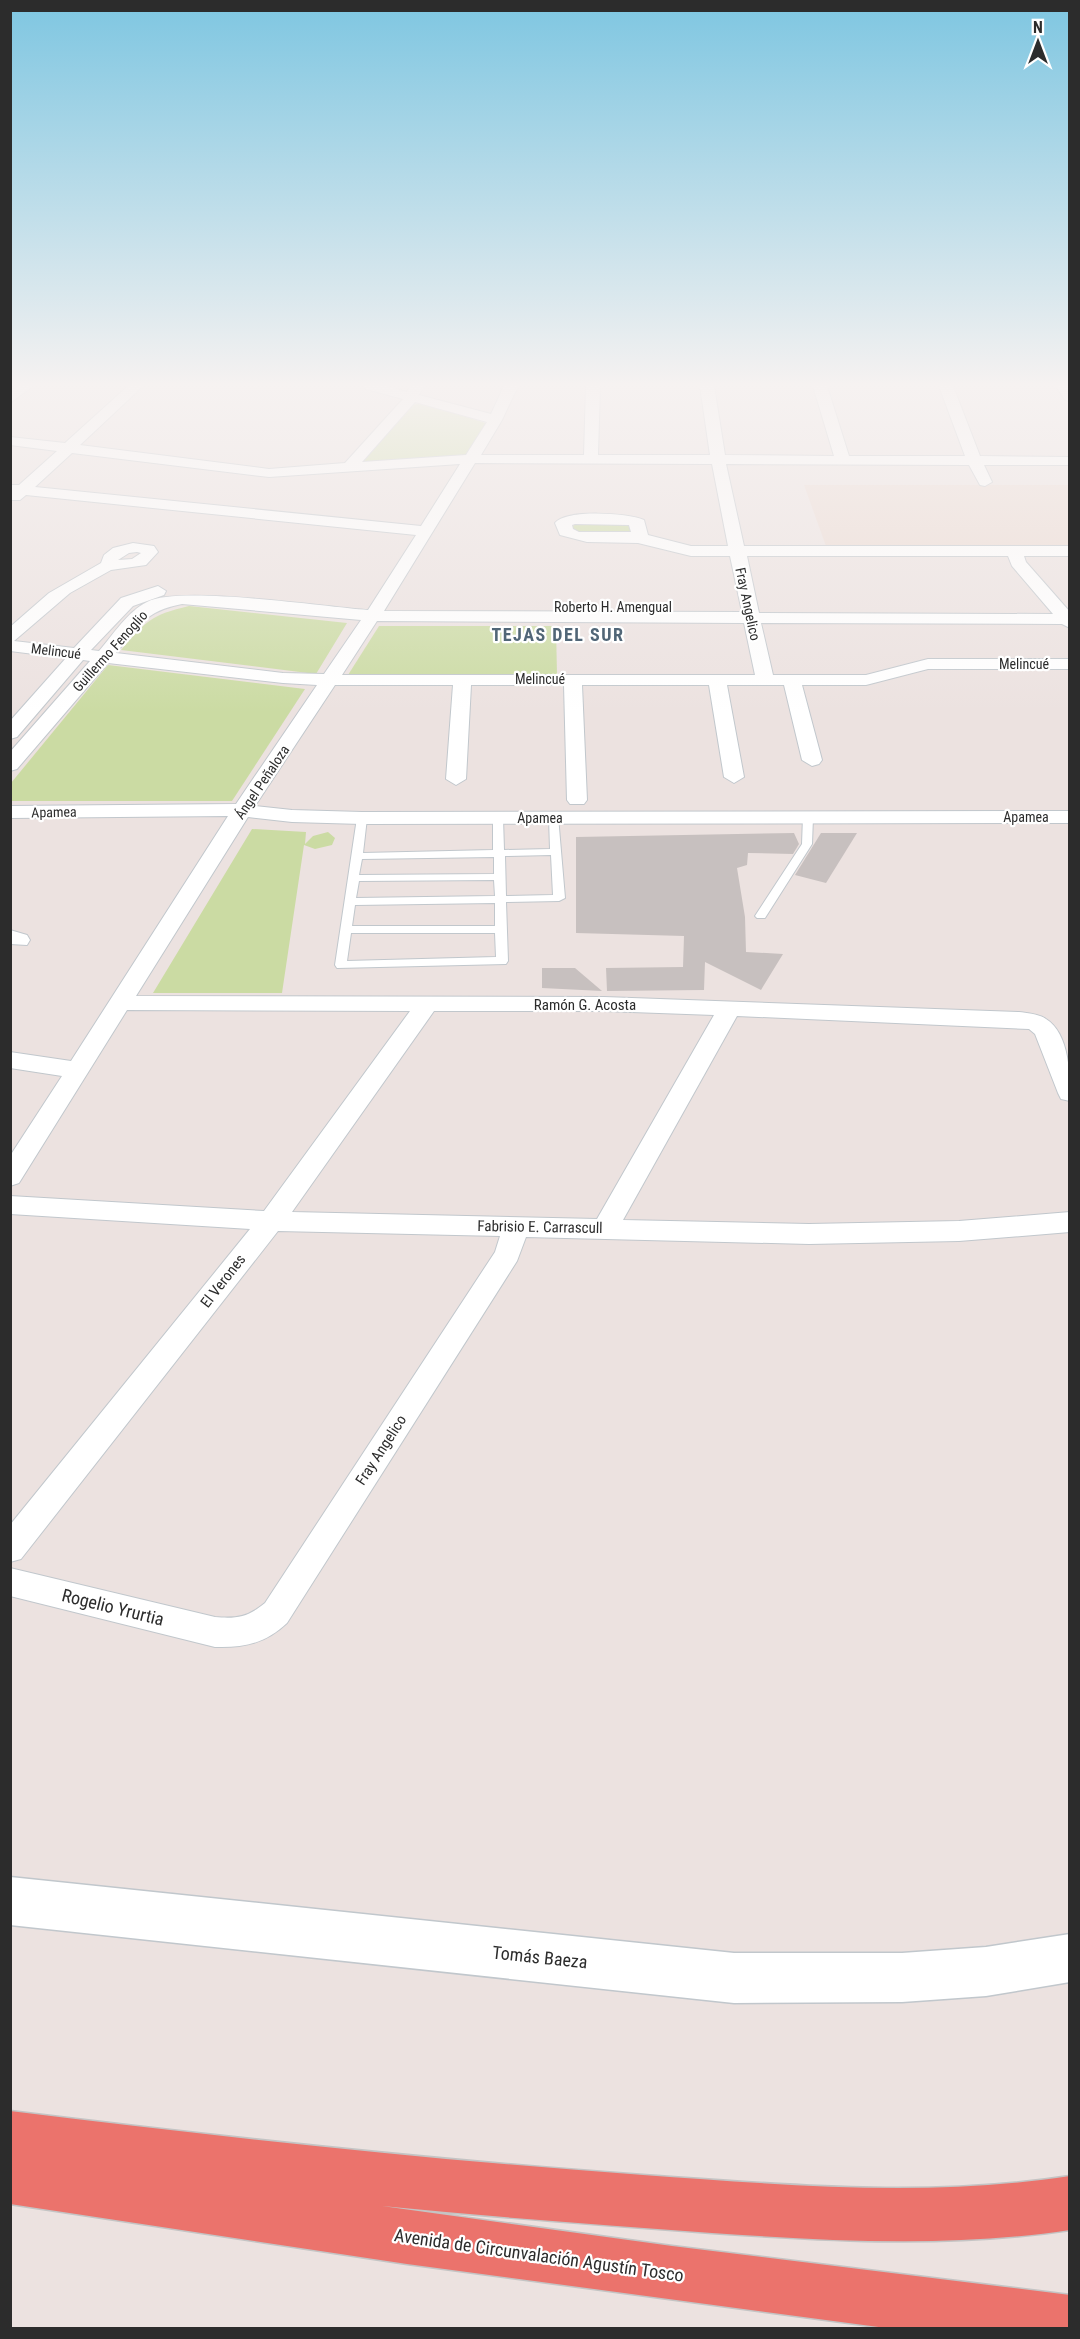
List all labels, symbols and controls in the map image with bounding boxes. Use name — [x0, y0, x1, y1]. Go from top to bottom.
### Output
north arrow — [1008, 12, 1068, 72]
text: N — [1033, 18, 1043, 37]
street label: Fray Angelico — [732, 566, 764, 642]
street label: Roberto H. Amengual — [554, 599, 672, 615]
street label: Guillermo Fenoglio — [69, 607, 151, 695]
district label: TEJAS DEL SUR — [491, 624, 625, 645]
street label: Melincué — [30, 640, 82, 662]
street label: Melincué — [999, 656, 1050, 672]
street label: Melincué — [515, 671, 566, 687]
street label: Ángel Peñaloza — [231, 742, 293, 822]
street label: Apamea — [31, 804, 77, 820]
street label: Apamea — [1003, 809, 1049, 825]
street label: Apamea — [517, 810, 563, 826]
street label: Ramón G. Acosta — [534, 996, 636, 1014]
street label: Fabrisio E. Carrascull — [477, 1217, 603, 1237]
street label: El Verones — [197, 1251, 249, 1311]
street label: Fray Angelico — [352, 1412, 410, 1488]
street label: Rogelio Yrurtia — [60, 1584, 166, 1630]
street label: Tomás Baeza — [491, 1942, 589, 1972]
street label: Avenida de Circunvalación Agustín Tosco — [393, 2224, 685, 2286]

